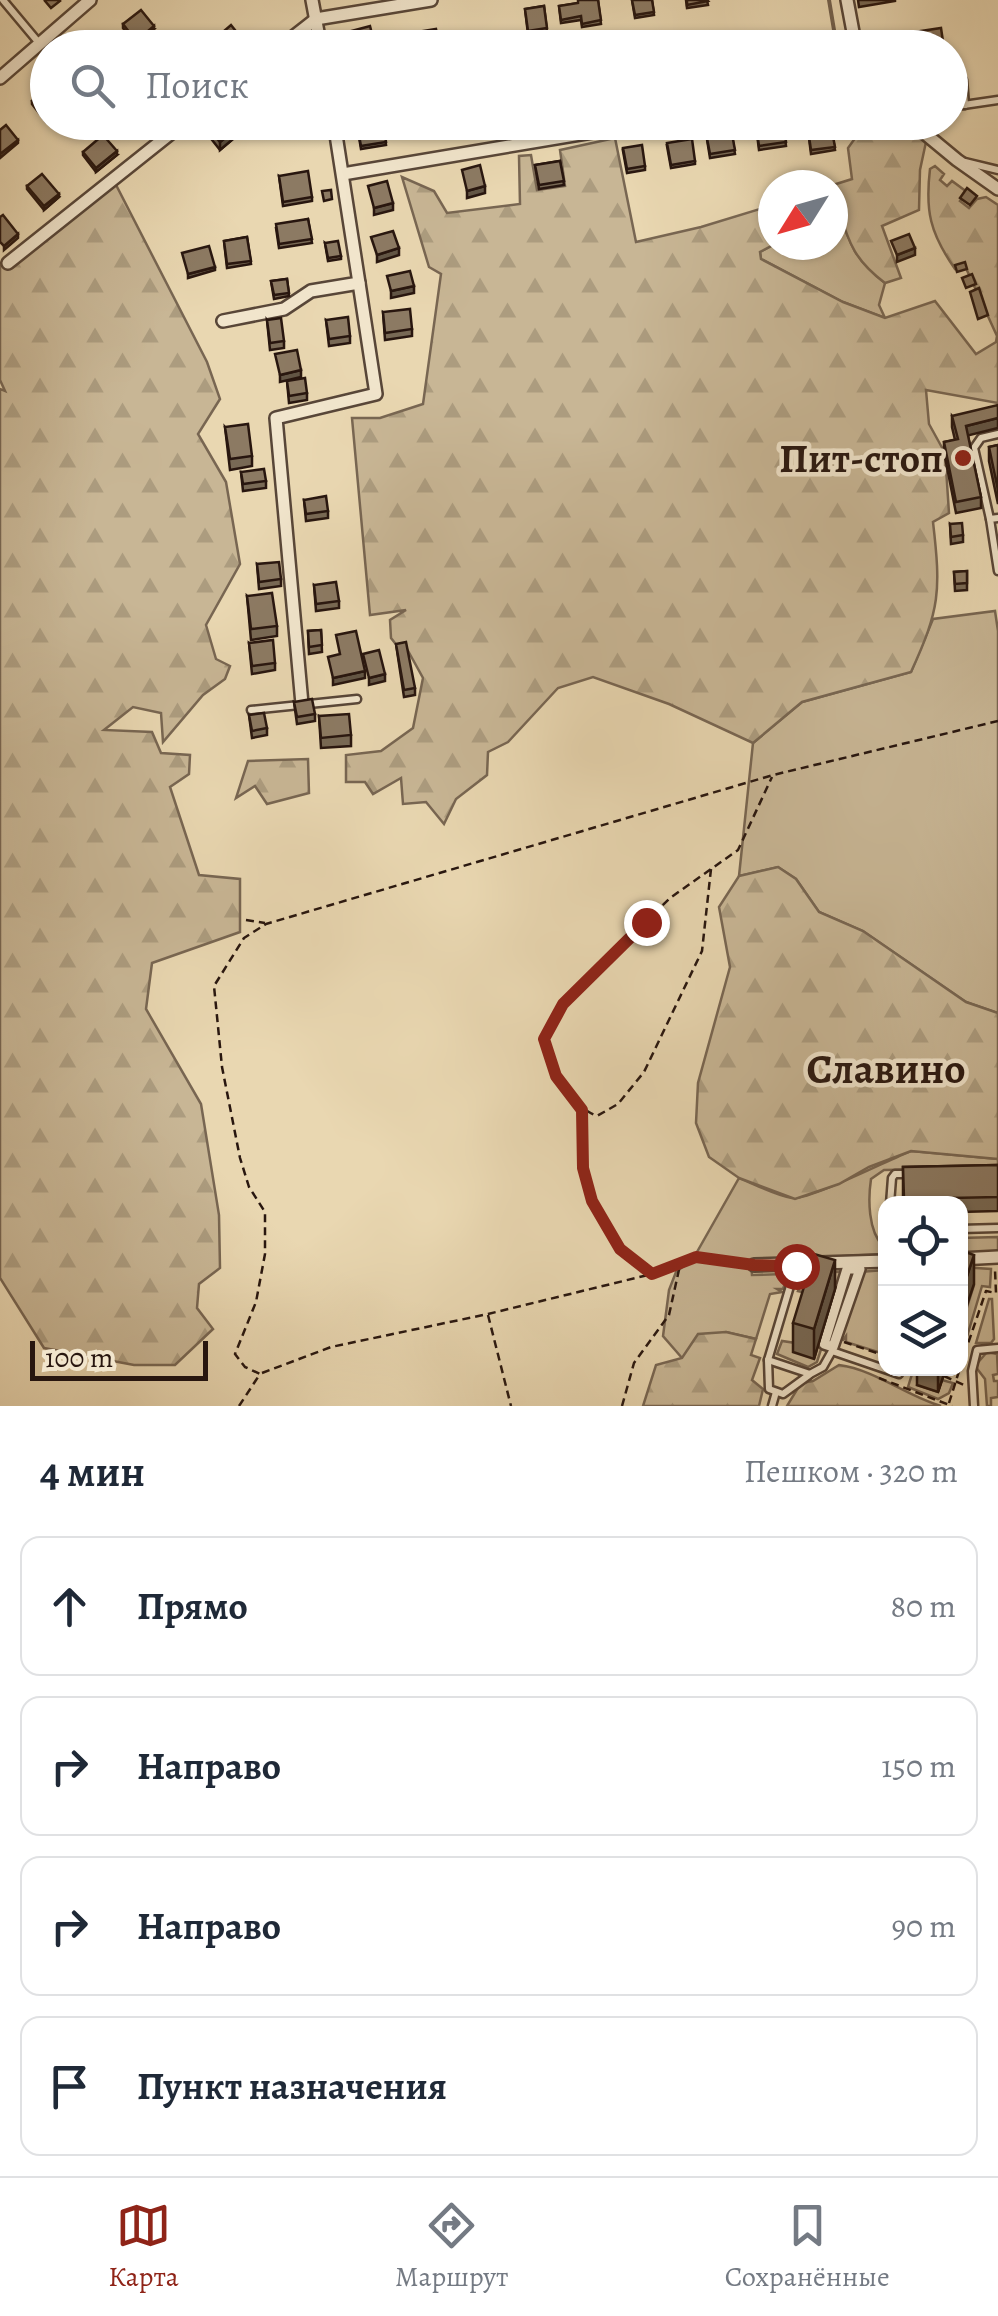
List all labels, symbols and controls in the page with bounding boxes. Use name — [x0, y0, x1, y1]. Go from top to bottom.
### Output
search box — [30, 30, 968, 140]
icon: search — [65, 58, 120, 113]
text: Поиск — [145, 59, 249, 111]
north arrow — [758, 170, 848, 260]
place label: Пит-стоп — [779, 431, 943, 486]
marker: Пит-стоп — [952, 447, 974, 469]
route end — [624, 900, 670, 946]
district label: Славино — [807, 1040, 965, 1097]
map controls — [878, 1196, 968, 1376]
button: locate — [878, 1196, 968, 1286]
route start — [774, 1244, 820, 1290]
button: layers — [878, 1286, 968, 1376]
scale bar — [30, 1336, 208, 1380]
text: 100 m — [45, 1339, 113, 1377]
text: 4 мин — [40, 1443, 145, 1500]
text: Пешком · 320 m — [744, 1449, 958, 1493]
icon: ahead — [42, 1579, 97, 1634]
text: Прямо — [137, 1580, 248, 1632]
text: 80 m — [890, 1584, 956, 1628]
icon: right — [42, 1739, 97, 1794]
text: Направо — [137, 1740, 281, 1792]
text: 150 m — [881, 1744, 956, 1788]
icon: right — [42, 1899, 97, 1954]
text: Направо — [137, 1900, 281, 1952]
text: 90 m — [891, 1904, 956, 1948]
icon: arrive — [42, 2059, 97, 2114]
text: Пункт назначения — [137, 2060, 447, 2112]
tab: Карта — [108, 2198, 179, 2296]
tab: Маршрут — [395, 2198, 508, 2296]
tab: Сохранённые — [725, 2198, 890, 2296]

